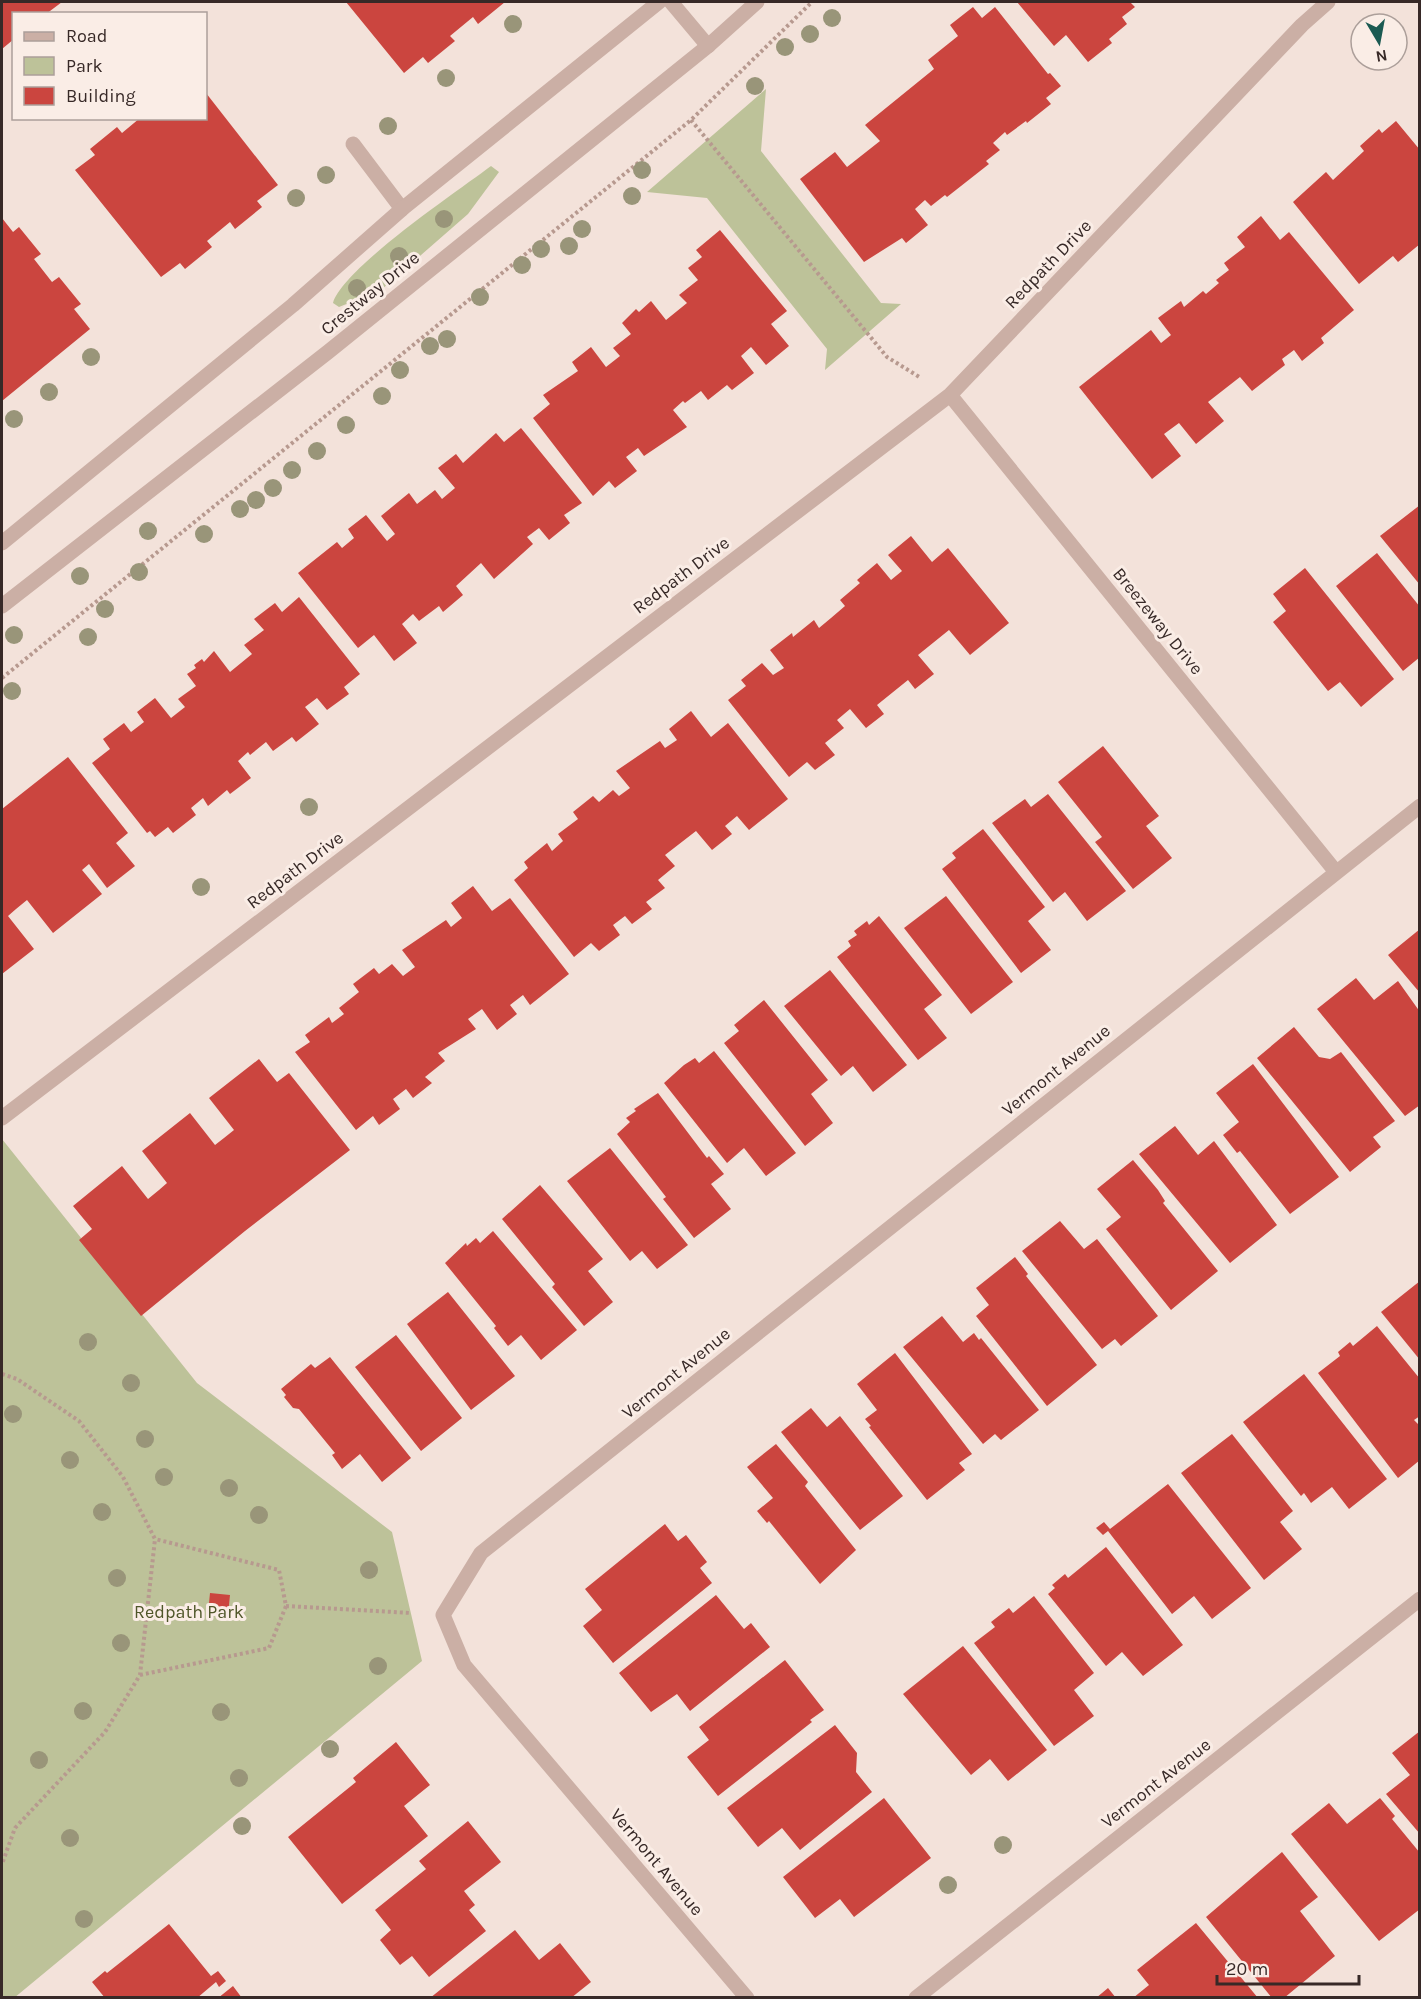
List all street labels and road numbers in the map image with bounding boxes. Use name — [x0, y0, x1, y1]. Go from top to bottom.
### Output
street label: Redpath Drive — [1000, 215, 1096, 313]
street label: Crestway Drive — [316, 246, 424, 340]
street label: Redpath Drive — [628, 532, 734, 618]
street label: Breezeway Drive — [1108, 563, 1208, 679]
street label: Redpath Drive — [242, 827, 348, 913]
street label: Vermont Avenue — [997, 1020, 1115, 1120]
street label: Vermont Avenue — [617, 1323, 735, 1423]
street label: Vermont Avenue — [1097, 1733, 1215, 1833]
street label: Vermont Avenue — [606, 1804, 708, 1920]

